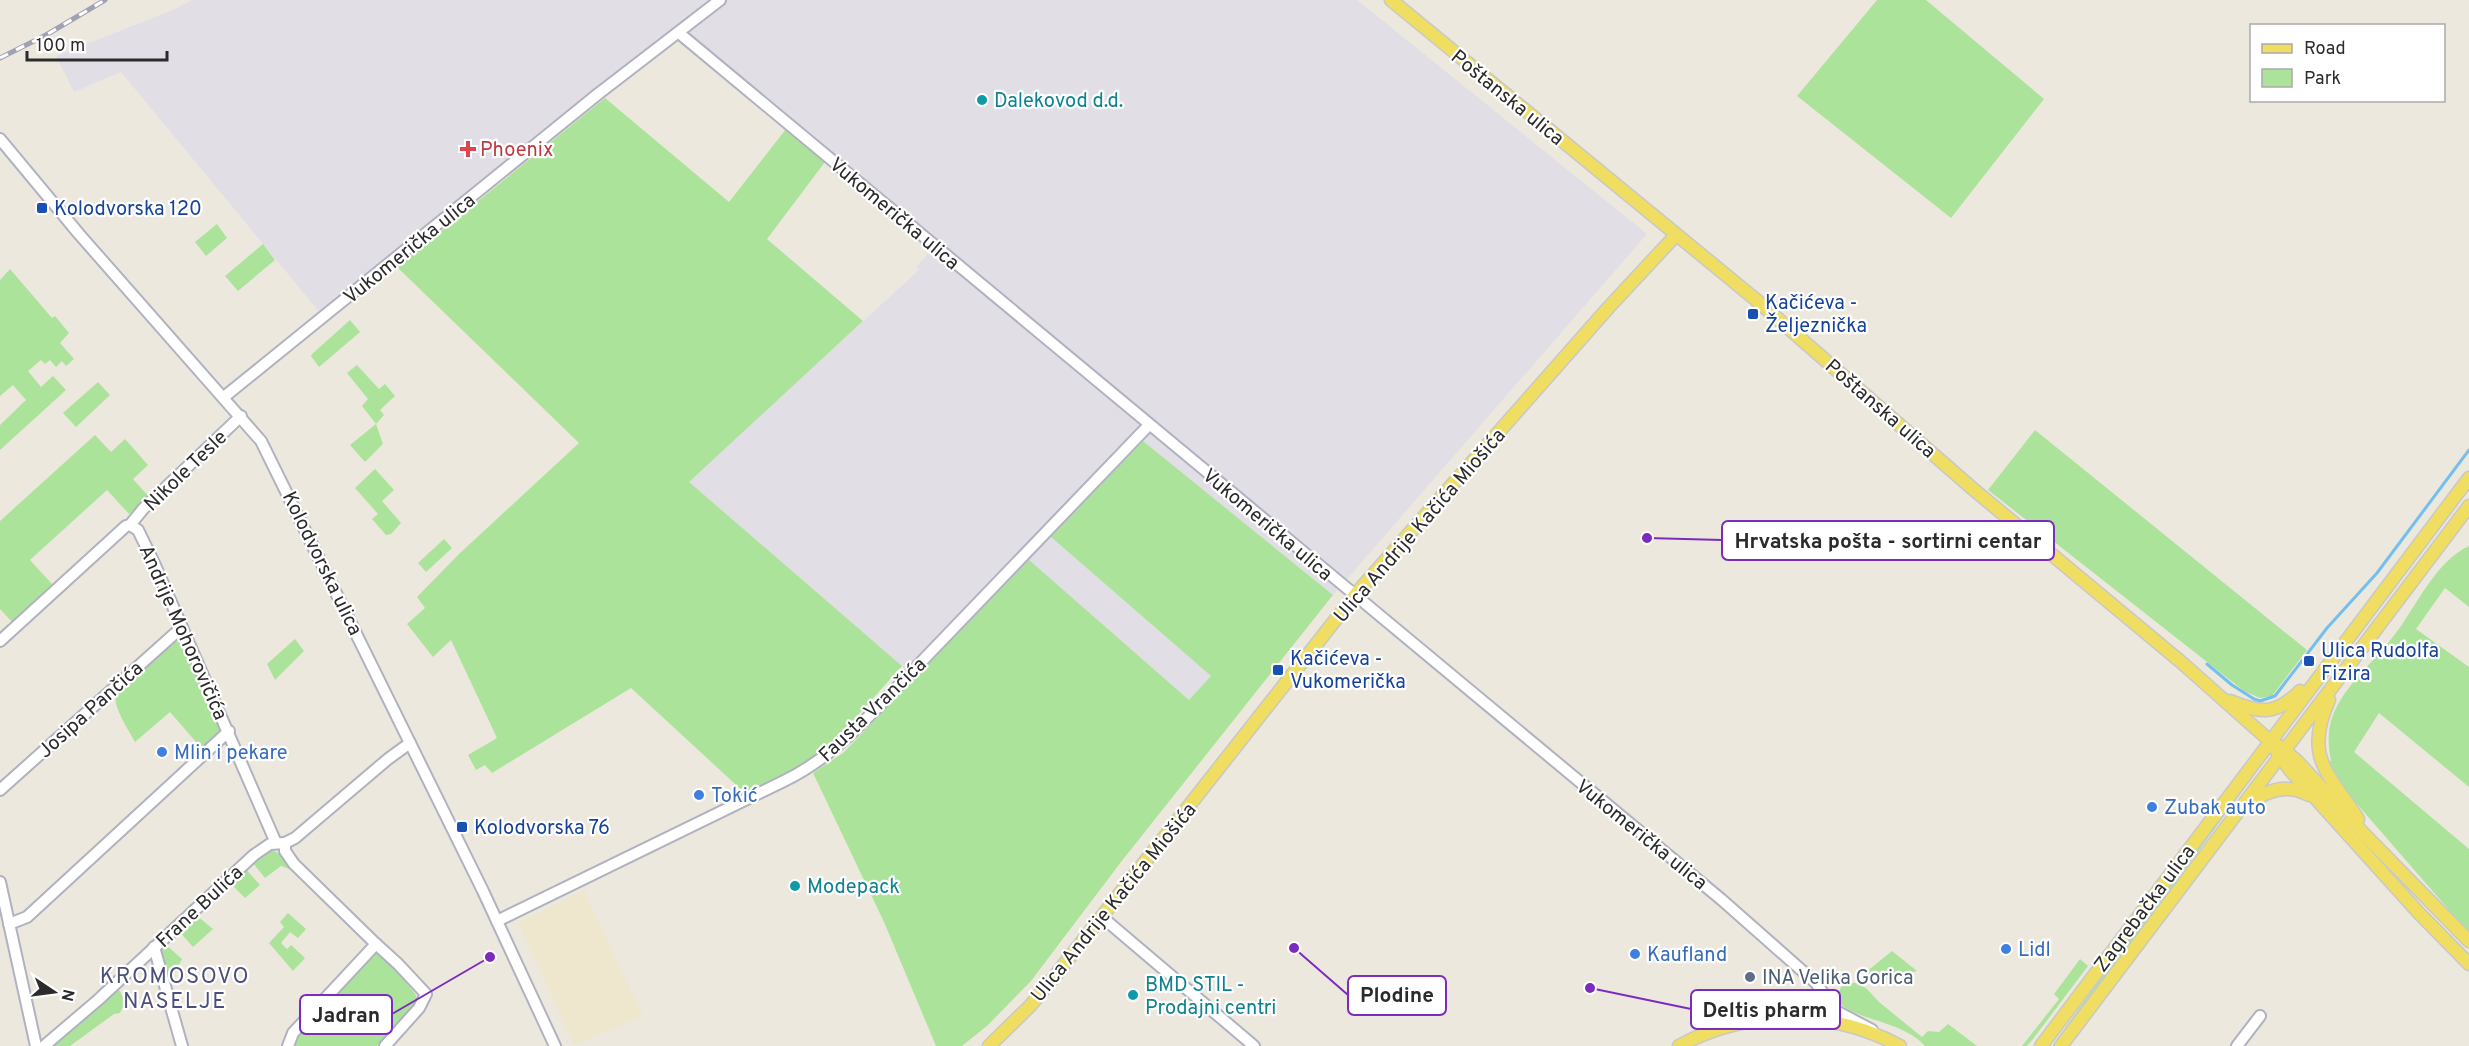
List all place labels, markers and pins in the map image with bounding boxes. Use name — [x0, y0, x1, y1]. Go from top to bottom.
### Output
place label: Dalekovod d.d. — [994, 89, 1123, 115]
marker: Dalekovod d.d. — [975, 93, 989, 107]
place label: Phoenix — [480, 138, 553, 164]
marker: Phoenix — [461, 142, 475, 156]
place label: Kolodvorska 120 — [54, 197, 202, 223]
marker: Kolodvorska 120 — [35, 201, 49, 215]
place label: Kačićeva - Željeznička — [1765, 291, 1867, 340]
marker: Kačićeva - Željeznička — [1746, 307, 1760, 321]
callout: Hrvatska pošta - sortirni centar — [1722, 521, 2054, 560]
place label: Ulica Rudolfa Fizira — [2321, 639, 2439, 688]
place label: Kačićeva - Vukomerička — [1290, 647, 1406, 696]
marker: Ulica Rudolfa Fizira — [2302, 654, 2316, 668]
marker: Kačićeva - Vukomerička — [1271, 663, 1285, 677]
place label: Mlin i pekare — [174, 741, 287, 767]
marker: Mlin i pekare — [155, 745, 169, 759]
place label: Tokić — [711, 784, 758, 810]
marker: Tokić — [692, 788, 706, 802]
place label: Zubak auto — [2164, 796, 2266, 822]
marker: Zubak auto — [2145, 800, 2159, 814]
place label: Kolodvorska 76 — [474, 816, 610, 842]
marker: Kolodvorska 76 — [455, 820, 469, 834]
place label: Modepack — [807, 875, 900, 901]
marker: Modepack — [788, 879, 802, 893]
place label: Lidl — [2018, 938, 2051, 964]
marker: Lidl — [1999, 942, 2013, 956]
place label: Kaufland — [1647, 943, 1727, 969]
marker: Kaufland — [1628, 947, 1642, 961]
place label: INA Velika Gorica — [1762, 966, 1913, 992]
marker: INA Velika Gorica — [1743, 970, 1757, 984]
place label: BMD STIL - Prodajni centri — [1145, 973, 1276, 1022]
callout: Plodine — [1348, 976, 1446, 1015]
marker: BMD STIL - Prodajni centri — [1126, 988, 1140, 1002]
callout: Deltis pharm — [1691, 990, 1840, 1029]
callout: Jadran — [300, 995, 392, 1034]

